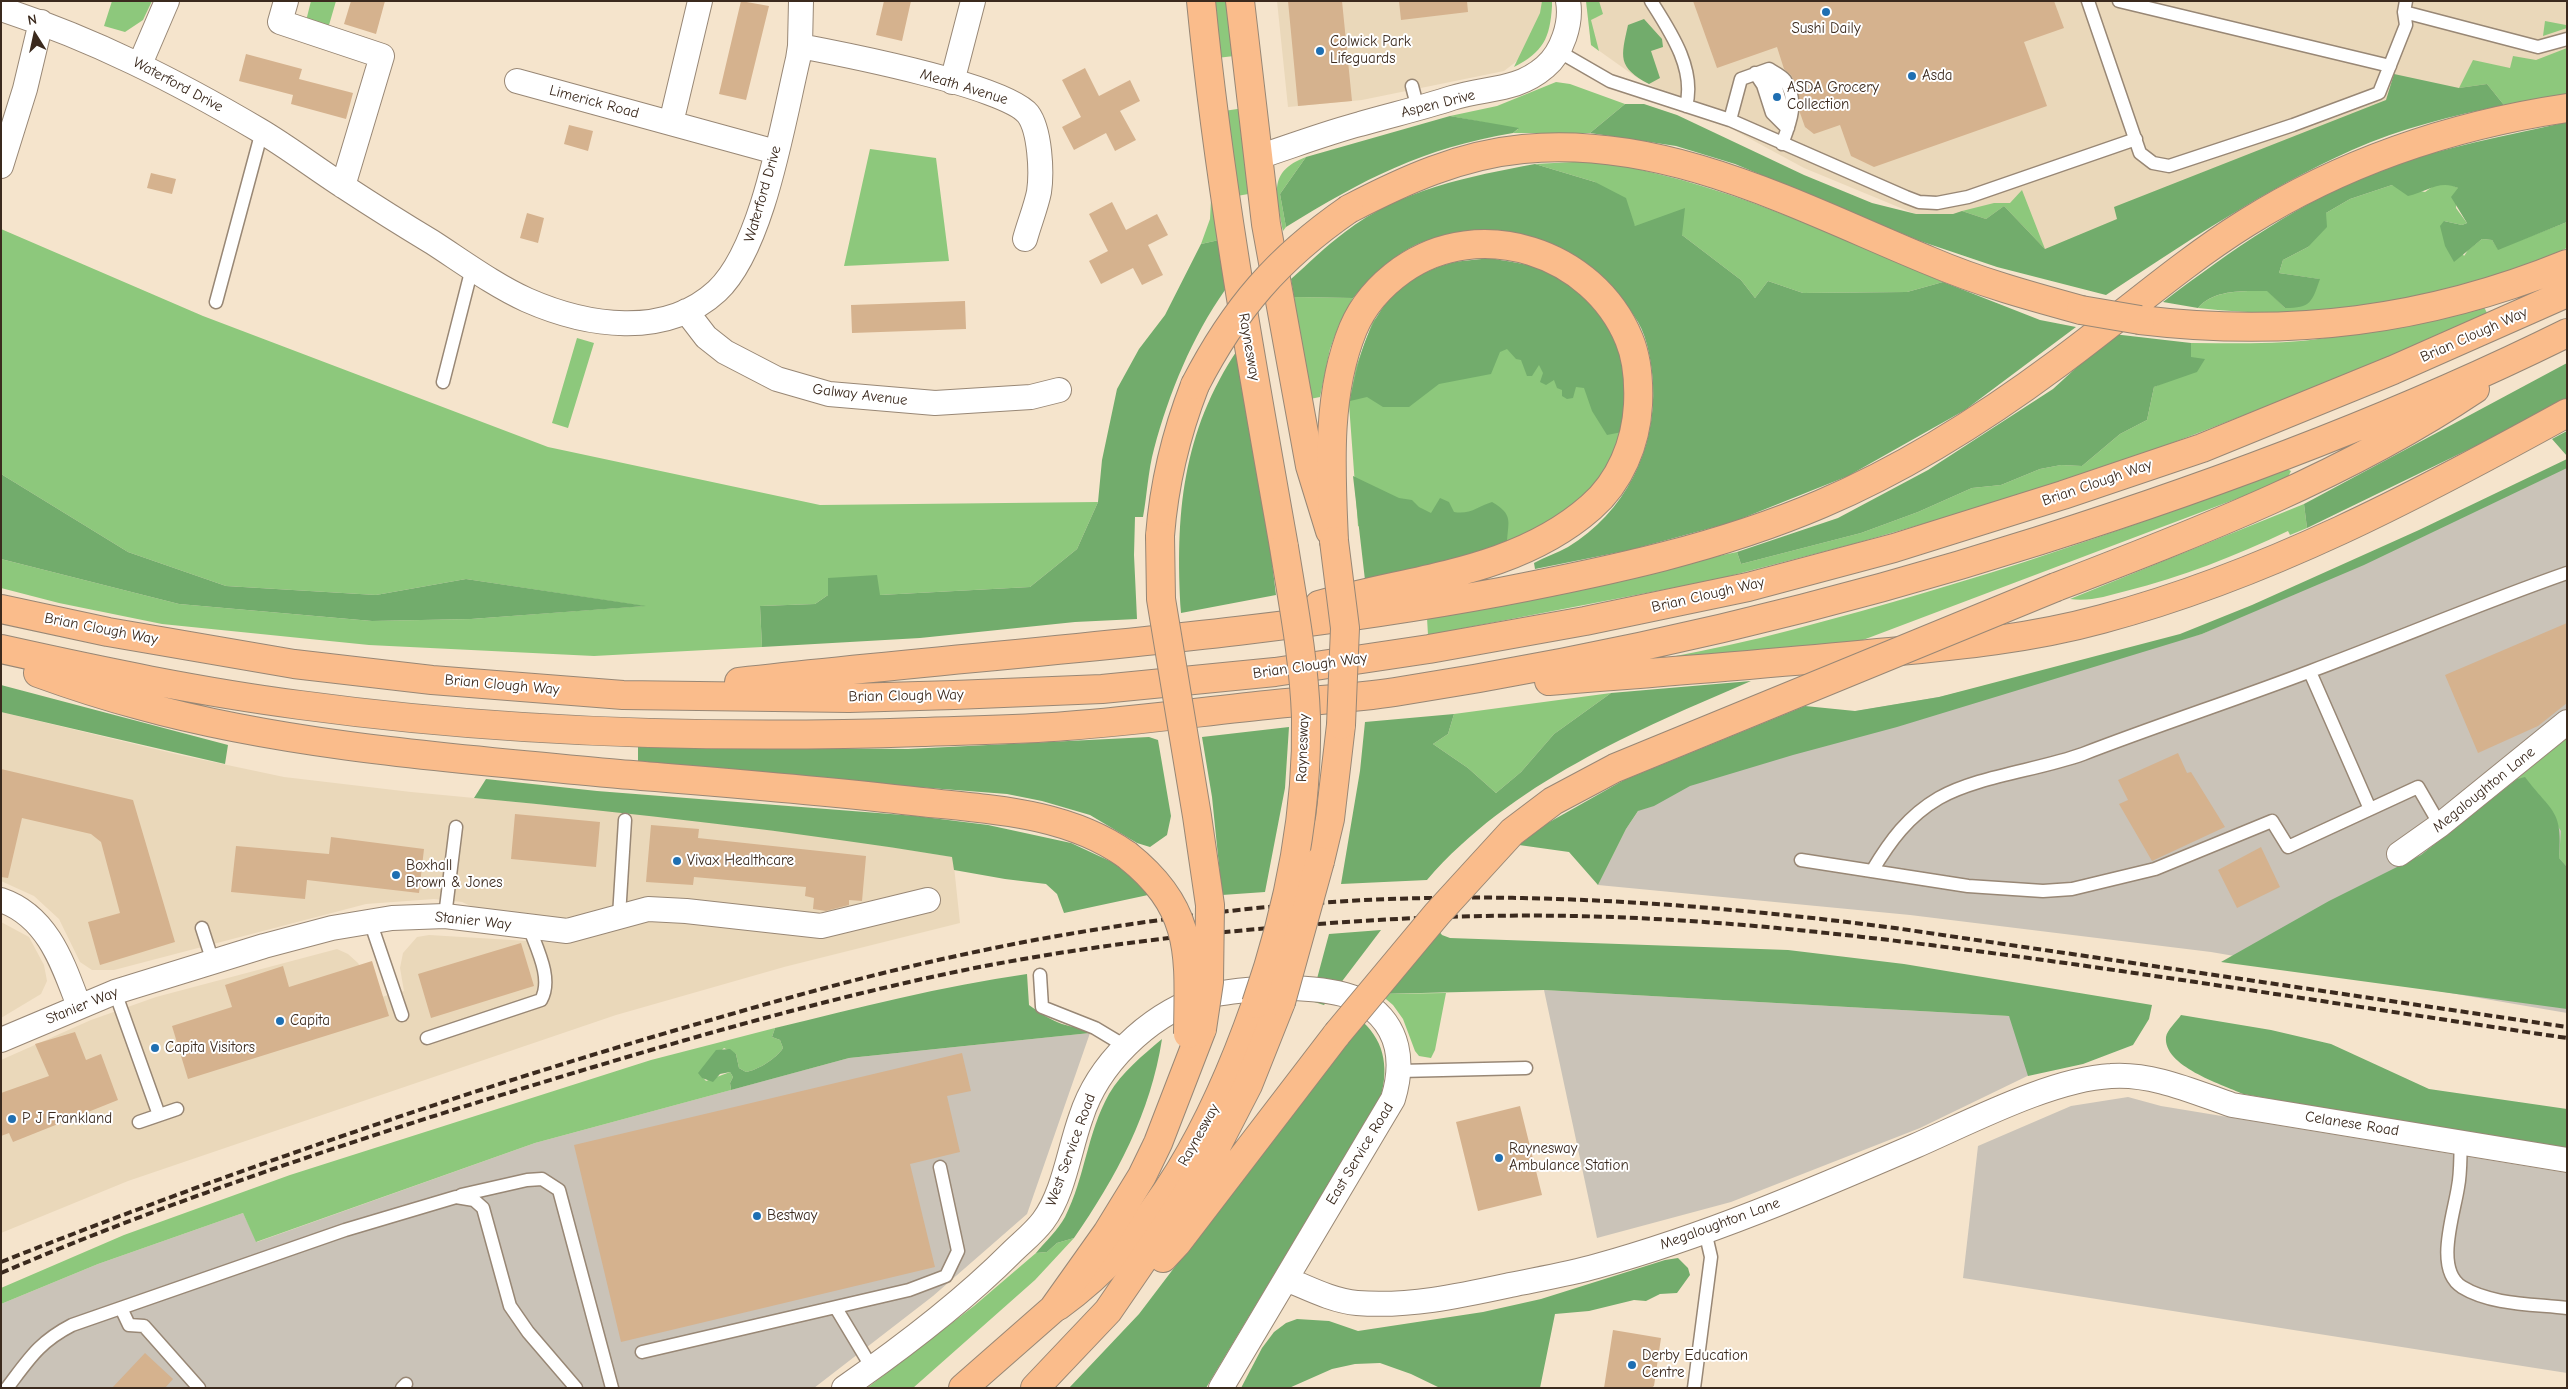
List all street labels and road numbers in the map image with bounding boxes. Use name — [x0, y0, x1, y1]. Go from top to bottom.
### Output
street label: Waterford Drive — [130, 54, 226, 116]
street label: Meath Avenue — [918, 65, 1010, 109]
street label: Limerick Road — [547, 81, 641, 123]
street label: Aspen Drive — [1399, 86, 1477, 122]
street label: Waterford Drive — [741, 144, 785, 244]
street label: Brian Clough Way — [2418, 303, 2530, 367]
street label: Raynesway — [1234, 312, 1264, 382]
street label: Galway Avenue — [811, 380, 909, 410]
street label: Brian Clough Way — [2040, 456, 2154, 510]
street label: Brian Clough Way — [1650, 573, 1766, 617]
street label: Brian Clough Way — [43, 609, 159, 649]
street label: Brian Clough Way — [1252, 649, 1368, 683]
street label: Brian Clough Way — [444, 671, 560, 699]
street label: Brian Clough Way — [848, 686, 964, 706]
street label: Raynesway — [1293, 714, 1313, 782]
street label: Megaloughton Lane — [2429, 743, 2539, 837]
street label: Stanier Way — [434, 908, 512, 934]
street label: Stanier Way — [43, 983, 121, 1029]
street label: West Service Road — [1042, 1091, 1100, 1209]
street label: East Service Road — [1322, 1100, 1398, 1208]
street label: Raynesway — [1175, 1101, 1223, 1169]
street label: Celanese Road — [2304, 1108, 2400, 1140]
street label: Megaloughton Lane — [1657, 1194, 1783, 1254]

